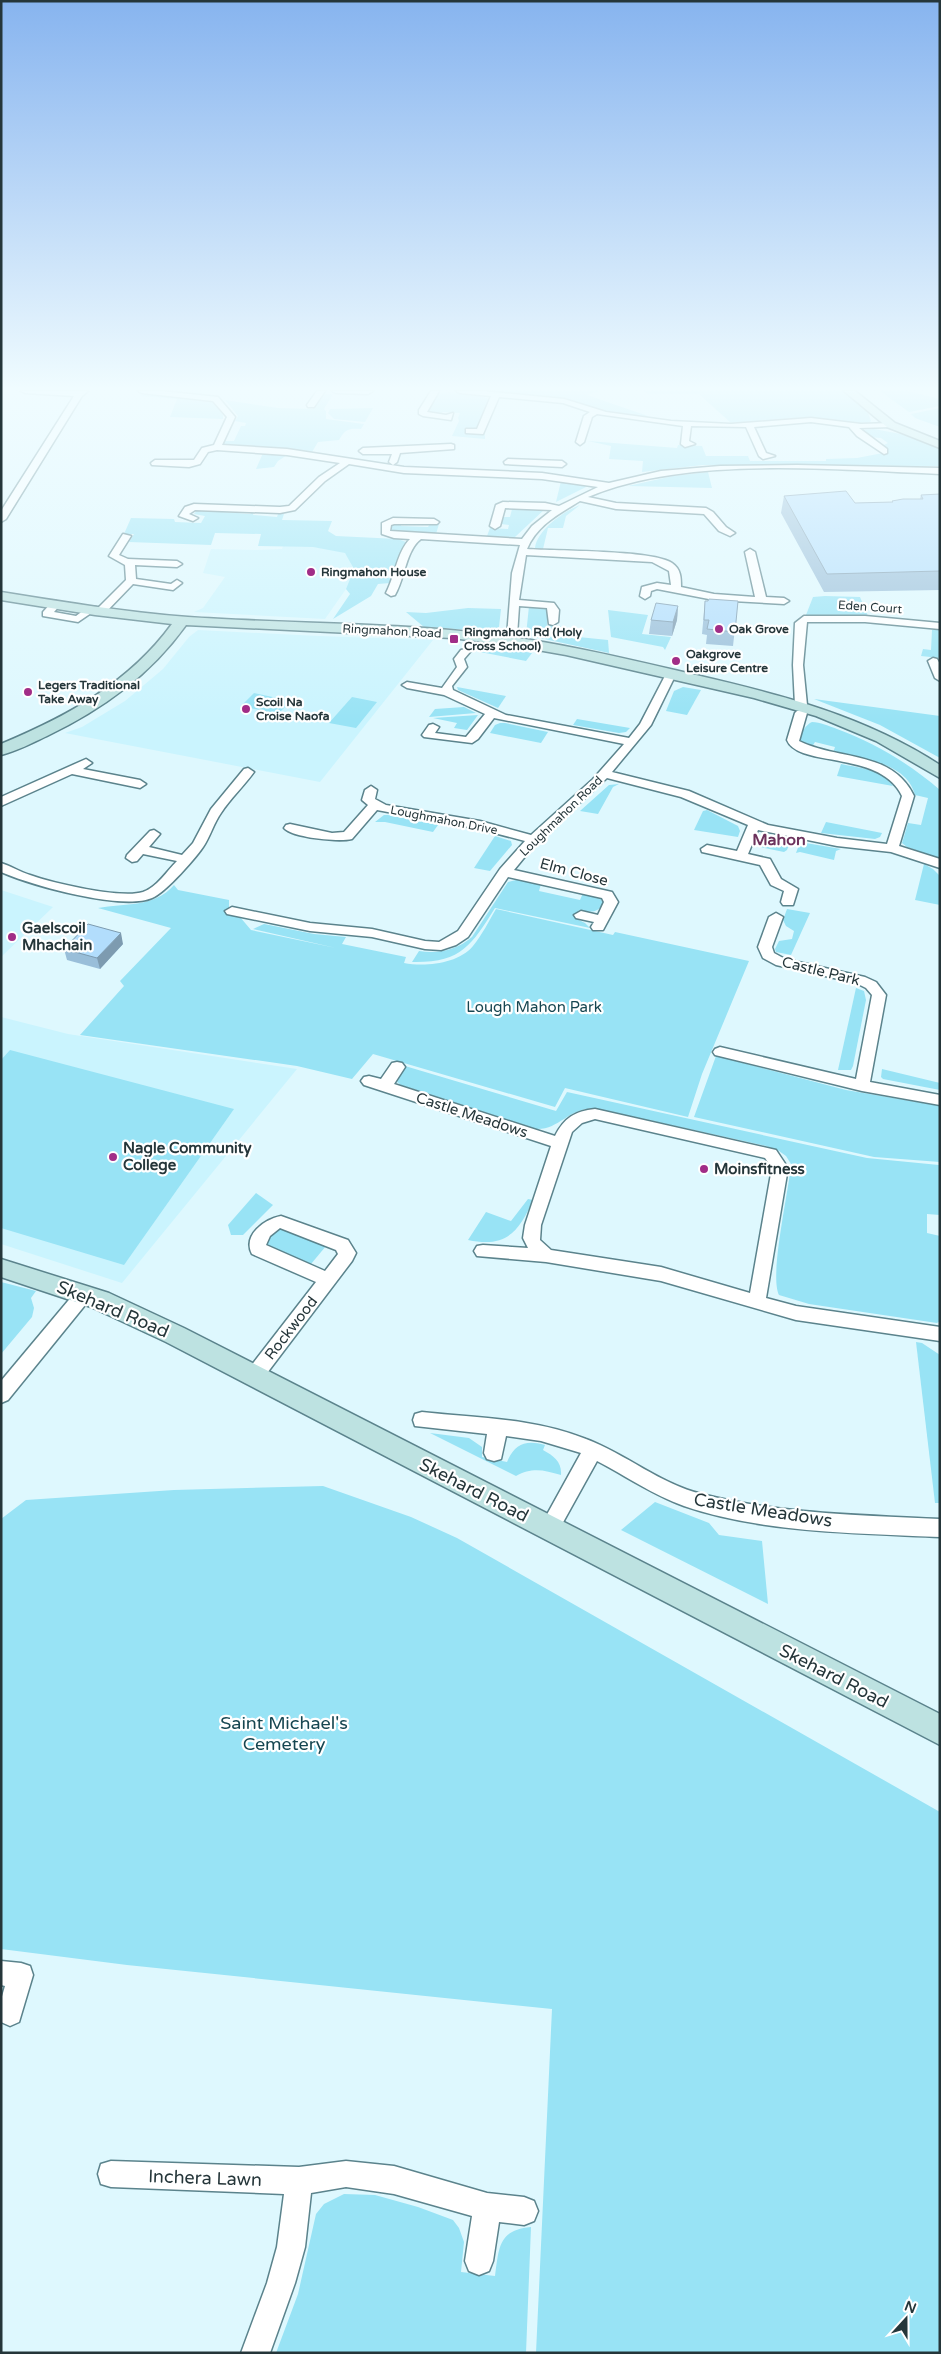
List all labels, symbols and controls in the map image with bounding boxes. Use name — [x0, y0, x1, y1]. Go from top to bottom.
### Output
place label: Ringmahon House — [321, 565, 426, 580]
marker: Ringmahon House — [305, 566, 317, 578]
street label: Eden Court — [837, 598, 903, 616]
street label: Ringmahon Road — [342, 621, 442, 641]
place label: Oak Grove — [729, 622, 789, 636]
marker: Oak Grove — [713, 623, 725, 635]
place label: Ringmahon Rd (Holy Cross School) — [464, 625, 583, 653]
marker: Ringmahon Rd (Holy Cross School) — [448, 633, 460, 645]
place label: Oakgrove Leisure Centre — [686, 647, 768, 675]
marker: Oakgrove Leisure Centre — [670, 655, 682, 667]
place label: Legers Traditional Take Away — [37, 678, 140, 707]
marker: Legers Traditional Take Away — [22, 686, 34, 698]
place label: Scoil Na Croise Naofa — [256, 695, 330, 723]
marker: Scoil Na Croise Naofa — [240, 703, 252, 715]
street label: Loughmahon Road — [517, 773, 605, 859]
street label: Loughmahon Drive — [389, 803, 499, 837]
district label: Mahon — [752, 830, 806, 850]
street label: Elm Close — [538, 854, 610, 890]
place label: Gaelscoil Mhachain — [22, 919, 92, 954]
marker: Gaelscoil Mhachain — [6, 931, 18, 943]
street label: Castle Park — [780, 953, 862, 989]
park label: Lough Mahon Park — [466, 998, 602, 1016]
street label: Castle Meadows — [414, 1088, 530, 1142]
place label: Nagle Community College — [123, 1139, 252, 1175]
marker: Nagle Community College — [107, 1151, 119, 1163]
place label: Moinsfitness — [714, 1160, 805, 1178]
marker: Moinsfitness — [698, 1163, 710, 1175]
street label: Skehard Road — [54, 1275, 172, 1343]
street label: Rockwood — [261, 1293, 321, 1363]
street label: Skehard Road — [416, 1453, 532, 1527]
street label: Castle Meadows — [692, 1488, 834, 1532]
street label: Skehard Road — [776, 1639, 892, 1713]
park label: Saint Michael's Cemetery — [220, 1712, 348, 1755]
street label: Inchera Lawn — [148, 2165, 262, 2191]
north arrow — [881, 2294, 931, 2344]
text: N — [902, 2297, 919, 2317]

